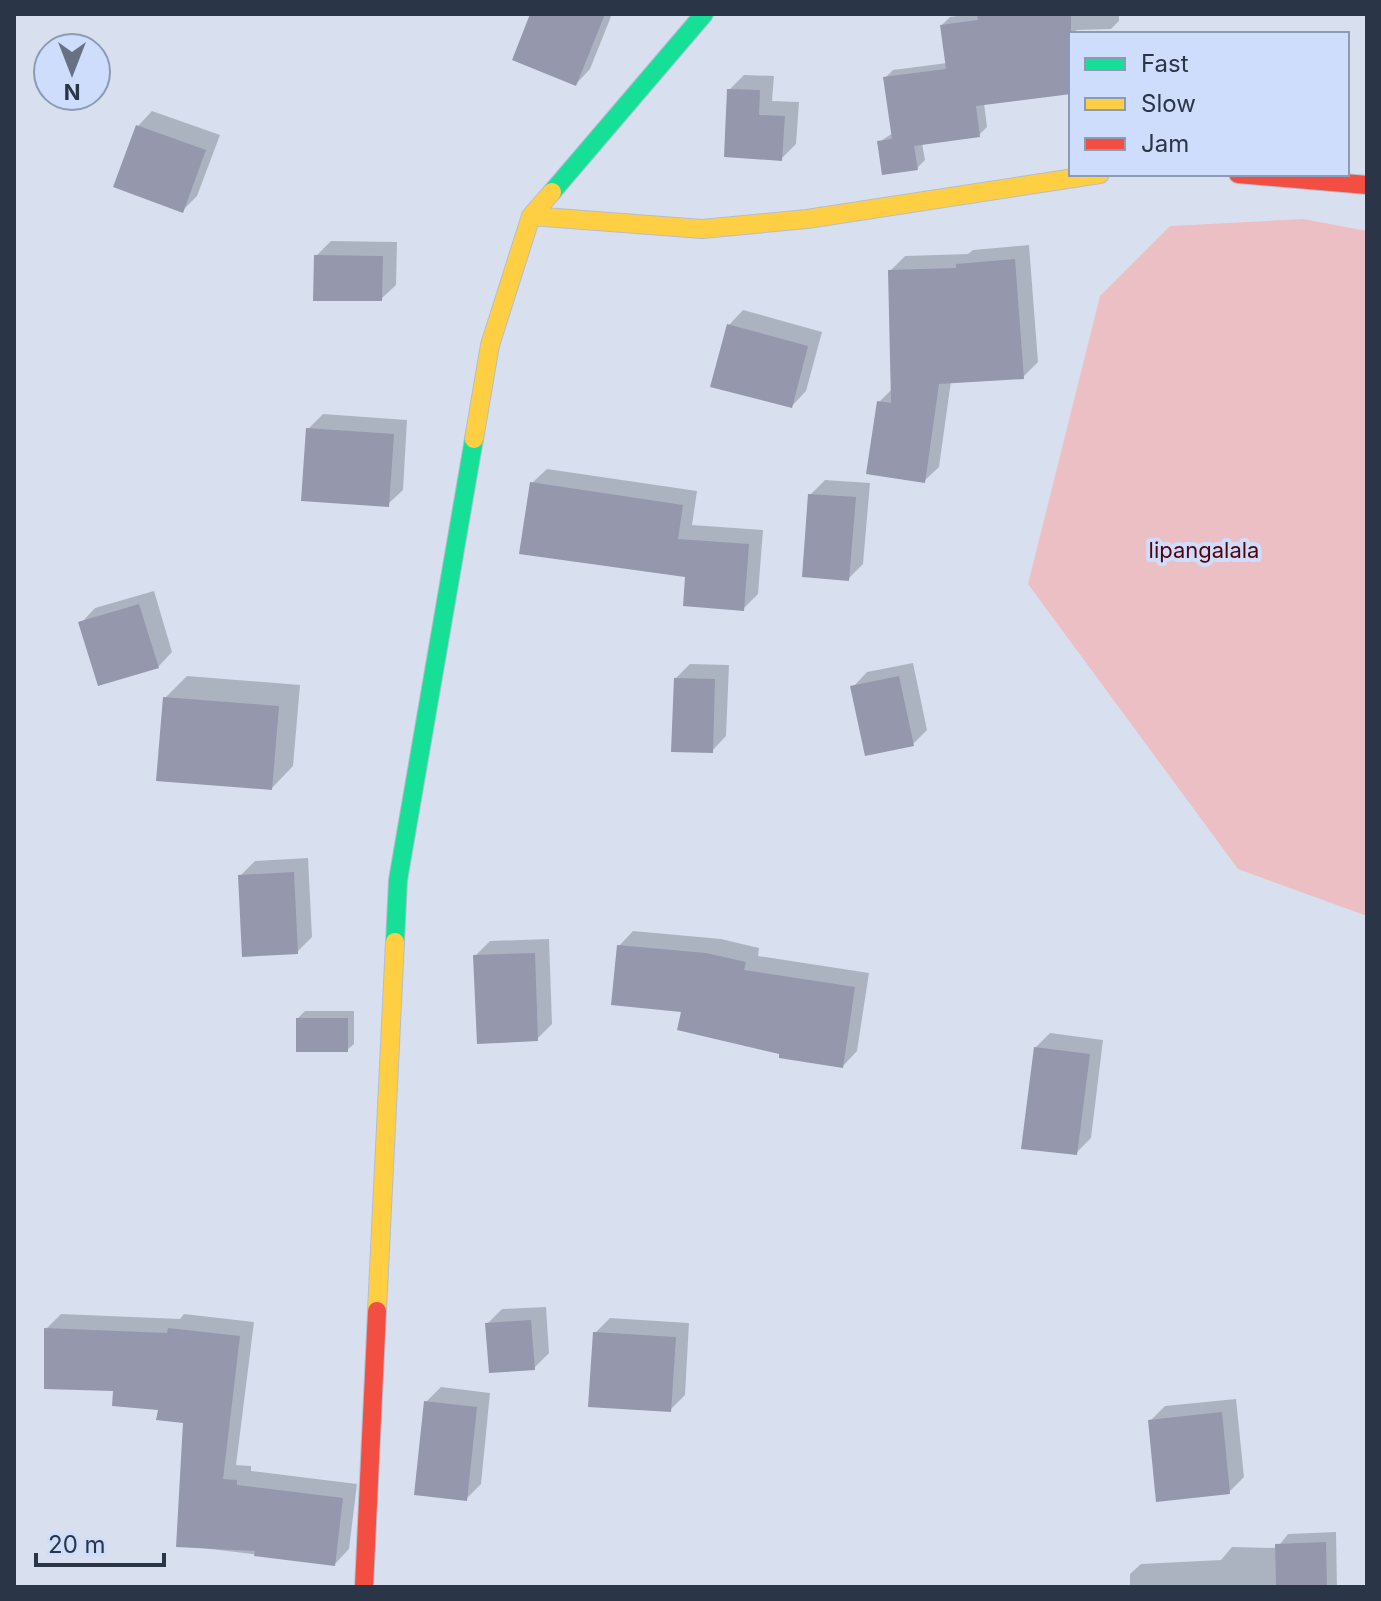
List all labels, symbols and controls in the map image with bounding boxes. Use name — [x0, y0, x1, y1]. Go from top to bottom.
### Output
north arrow — [32, 32, 112, 112]
legend — [1069, 32, 1349, 176]
text: Fast — [1141, 49, 1189, 78]
text: N — [64, 79, 80, 105]
text: Slow — [1141, 89, 1196, 118]
text: Jam — [1141, 129, 1189, 158]
park label: lipangalala — [1149, 537, 1259, 563]
scale bar — [36, 1517, 164, 1567]
text: 20 m — [48, 1530, 106, 1559]

